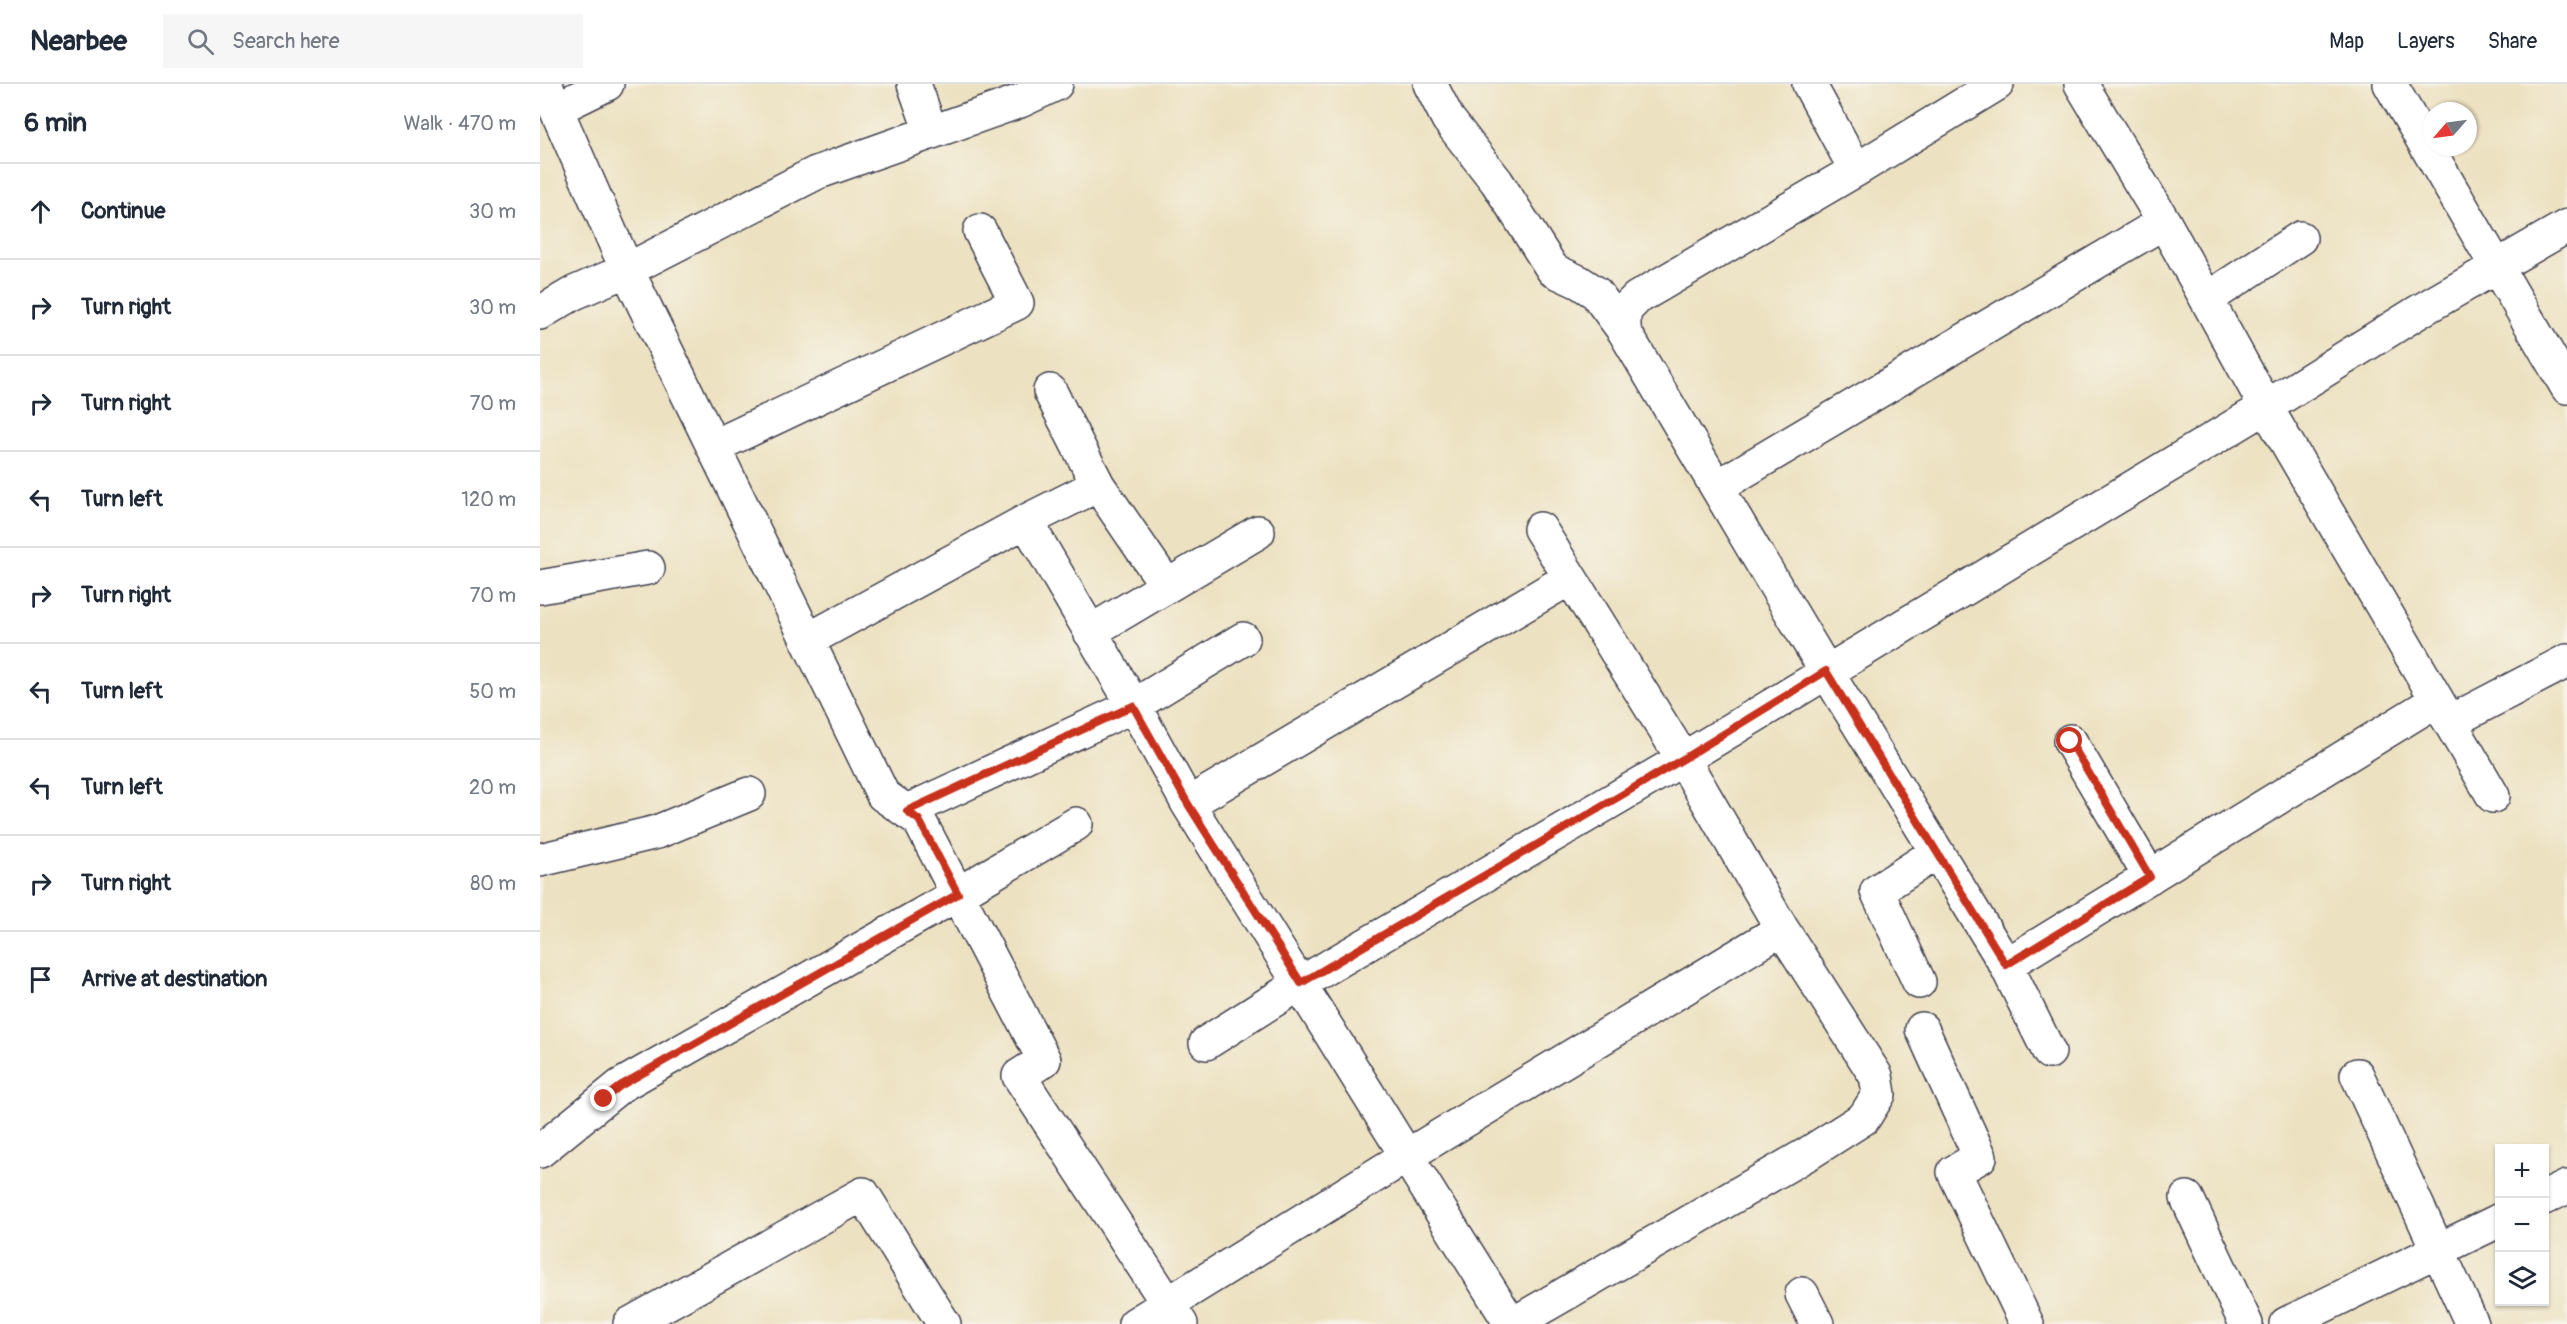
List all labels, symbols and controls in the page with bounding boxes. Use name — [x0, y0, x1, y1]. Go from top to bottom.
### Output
search box — [163, 14, 583, 68]
text: Nearbee — [30, 24, 127, 59]
icon: search — [184, 25, 217, 58]
text: Search here — [232, 27, 340, 55]
text: Map — [2329, 28, 2364, 55]
text: Layers — [2397, 28, 2455, 55]
text: Share — [2488, 28, 2537, 55]
north arrow — [2423, 102, 2477, 156]
text: 6 min — [24, 107, 87, 139]
text: Walk · 470 m — [403, 111, 516, 136]
icon: ahead — [24, 195, 57, 228]
text: Continue — [81, 197, 165, 225]
text: 30 m — [469, 199, 516, 224]
icon: right — [24, 291, 57, 324]
text: Turn right — [81, 293, 171, 321]
text: 30 m — [469, 295, 516, 320]
icon: right — [24, 387, 57, 420]
text: Turn right — [81, 389, 171, 417]
text: 70 m — [470, 391, 516, 416]
icon: left — [24, 483, 57, 516]
text: Turn left — [81, 485, 163, 513]
text: 120 m — [461, 487, 516, 512]
icon: right — [24, 579, 57, 612]
text: Turn right — [81, 581, 171, 609]
text: 70 m — [470, 583, 516, 608]
icon: left — [24, 675, 57, 708]
text: Turn left — [81, 677, 163, 705]
text: 50 m — [469, 679, 516, 704]
route start — [2056, 727, 2082, 753]
icon: left — [24, 771, 57, 804]
text: Turn left — [81, 773, 163, 801]
text: 20 m — [469, 775, 516, 800]
icon: right — [24, 867, 57, 900]
text: Turn right — [81, 869, 171, 897]
text: 80 m — [470, 871, 516, 896]
icon: arrive — [24, 963, 57, 996]
text: Arrive at destination — [81, 965, 267, 993]
route end — [590, 1085, 616, 1111]
map controls — [2495, 1144, 2549, 1306]
button: + — [2495, 1144, 2549, 1198]
button: − — [2495, 1198, 2549, 1252]
button: layers — [2495, 1252, 2549, 1306]

